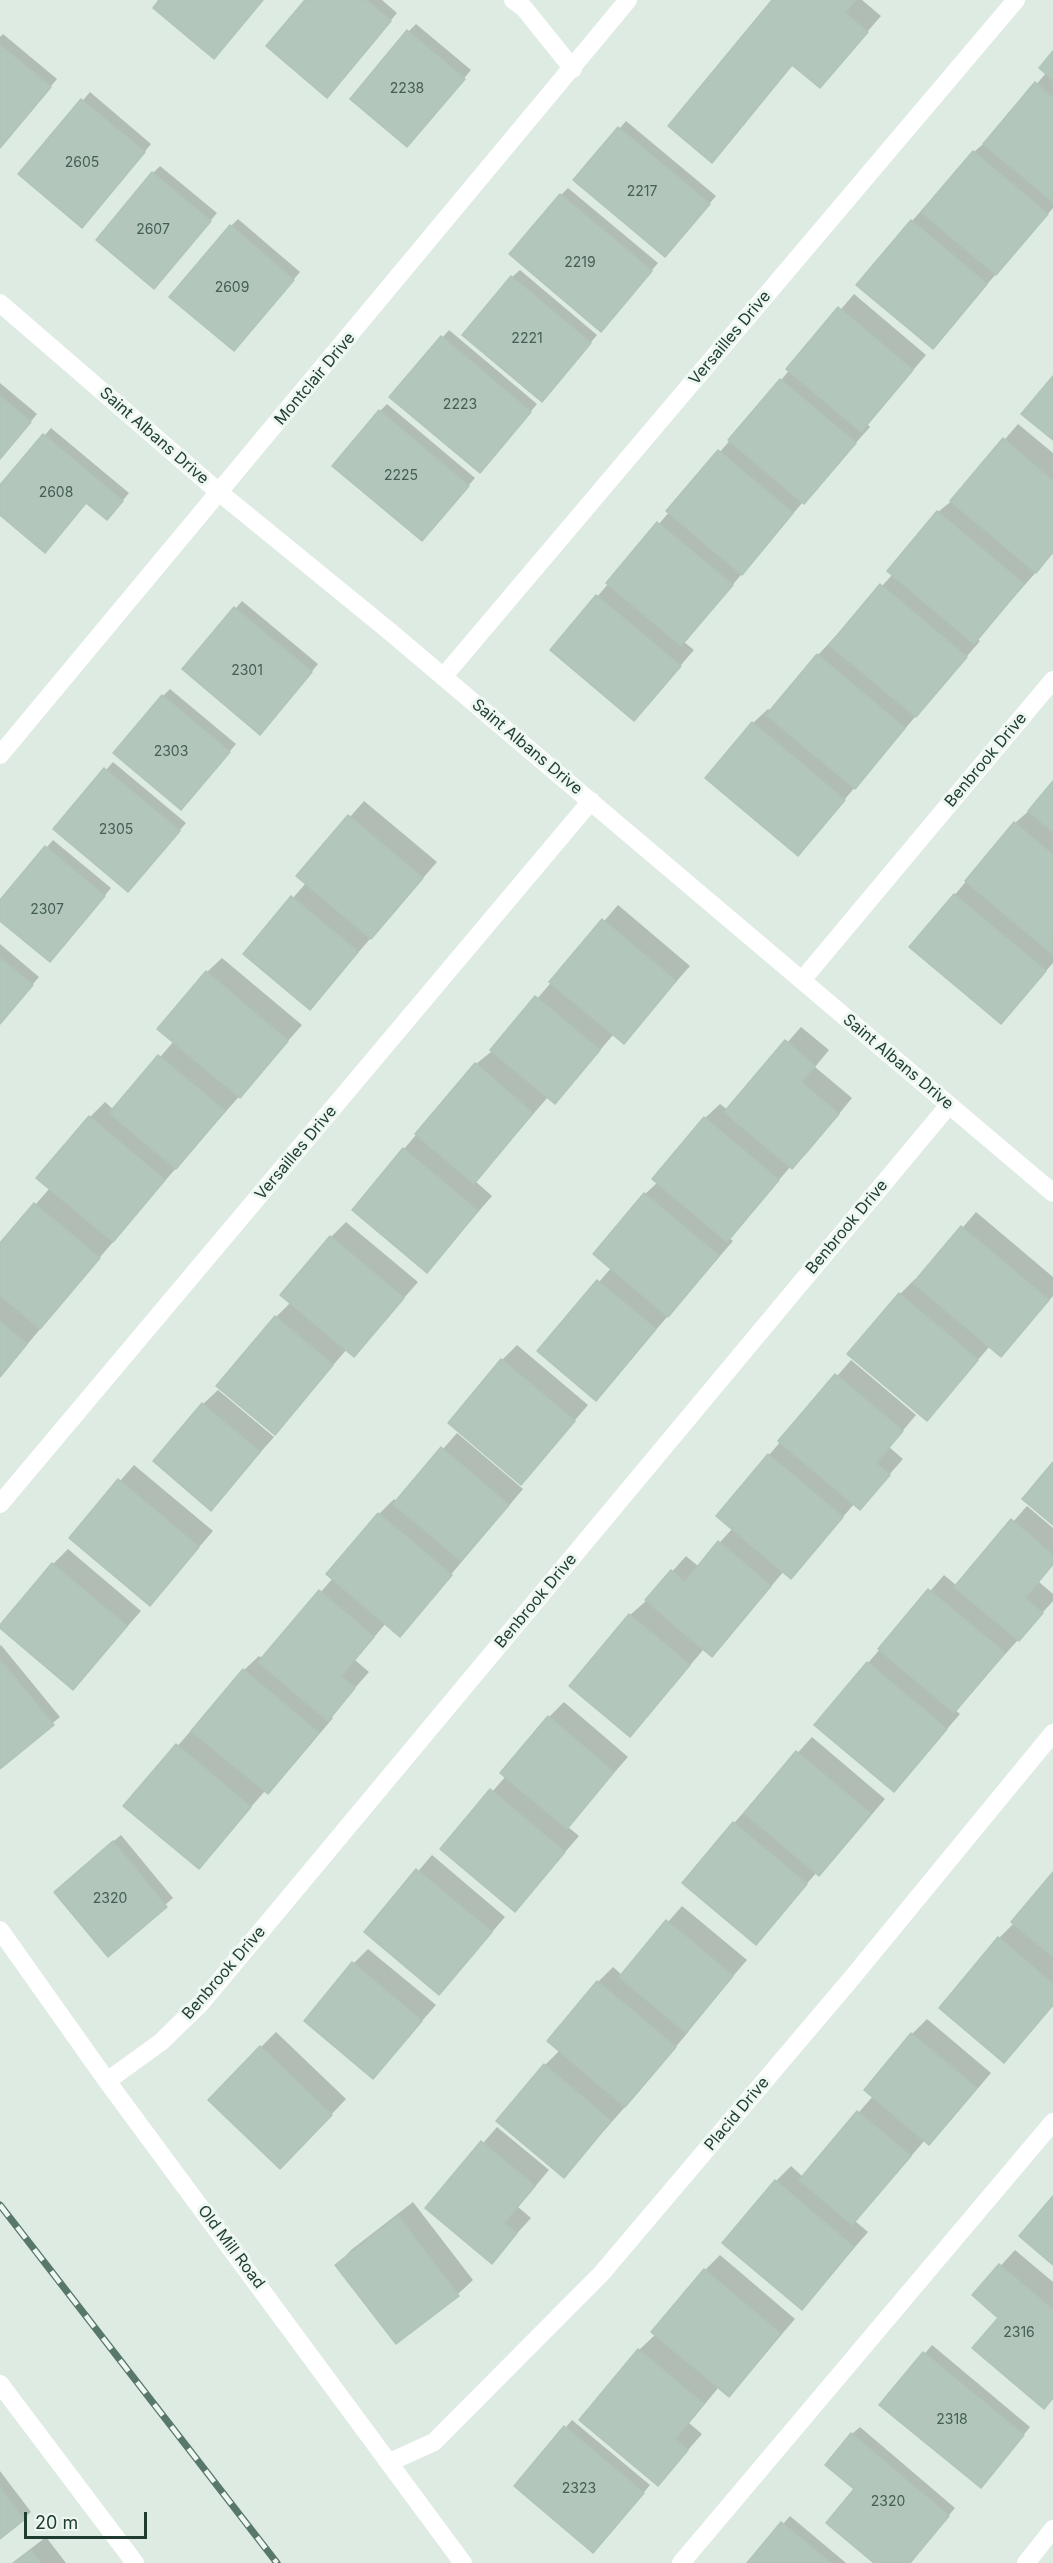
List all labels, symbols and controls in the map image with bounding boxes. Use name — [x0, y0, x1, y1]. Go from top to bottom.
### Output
house number: 2238 — [390, 81, 424, 97]
house number: 2605 — [65, 155, 99, 171]
house number: 2217 — [627, 184, 657, 200]
house number: 2607 — [136, 222, 170, 238]
house number: 2219 — [564, 255, 596, 271]
house number: 2609 — [215, 280, 249, 296]
street label: Versailles Drive — [685, 287, 775, 389]
street label: Montclair Drive — [271, 329, 359, 429]
house number: 2221 — [511, 331, 543, 347]
street label: Saint Albans Drive — [96, 383, 212, 489]
house number: 2223 — [443, 397, 477, 413]
house number: 2225 — [384, 468, 418, 484]
house number: 2608 — [39, 485, 73, 501]
house number: 2301 — [231, 663, 263, 679]
street label: Saint Albans Drive — [468, 695, 586, 799]
street label: Benbrook Drive — [941, 709, 1031, 811]
house number: 2303 — [154, 744, 188, 760]
house number: 2305 — [99, 822, 133, 838]
house number: 2307 — [30, 902, 64, 918]
street label: Saint Albans Drive — [839, 1010, 957, 1114]
street label: Versailles Drive — [251, 1102, 341, 1204]
street label: Benbrook Drive — [802, 1176, 892, 1278]
street label: Benbrook Drive — [491, 1550, 581, 1652]
house number: 2320 — [93, 1891, 127, 1907]
street label: Benbrook Drive — [178, 1923, 270, 2023]
street label: Placid Drive — [701, 2073, 773, 2155]
street label: Old Mill Road — [193, 2201, 269, 2293]
house number: 2316 — [1003, 2325, 1035, 2341]
house number: 2318 — [936, 2412, 968, 2428]
house number: 2323 — [562, 2481, 596, 2497]
house number: 2320 — [871, 2494, 905, 2510]
scale bar — [27, 2500, 150, 2538]
text: 20 m — [35, 2512, 78, 2533]

